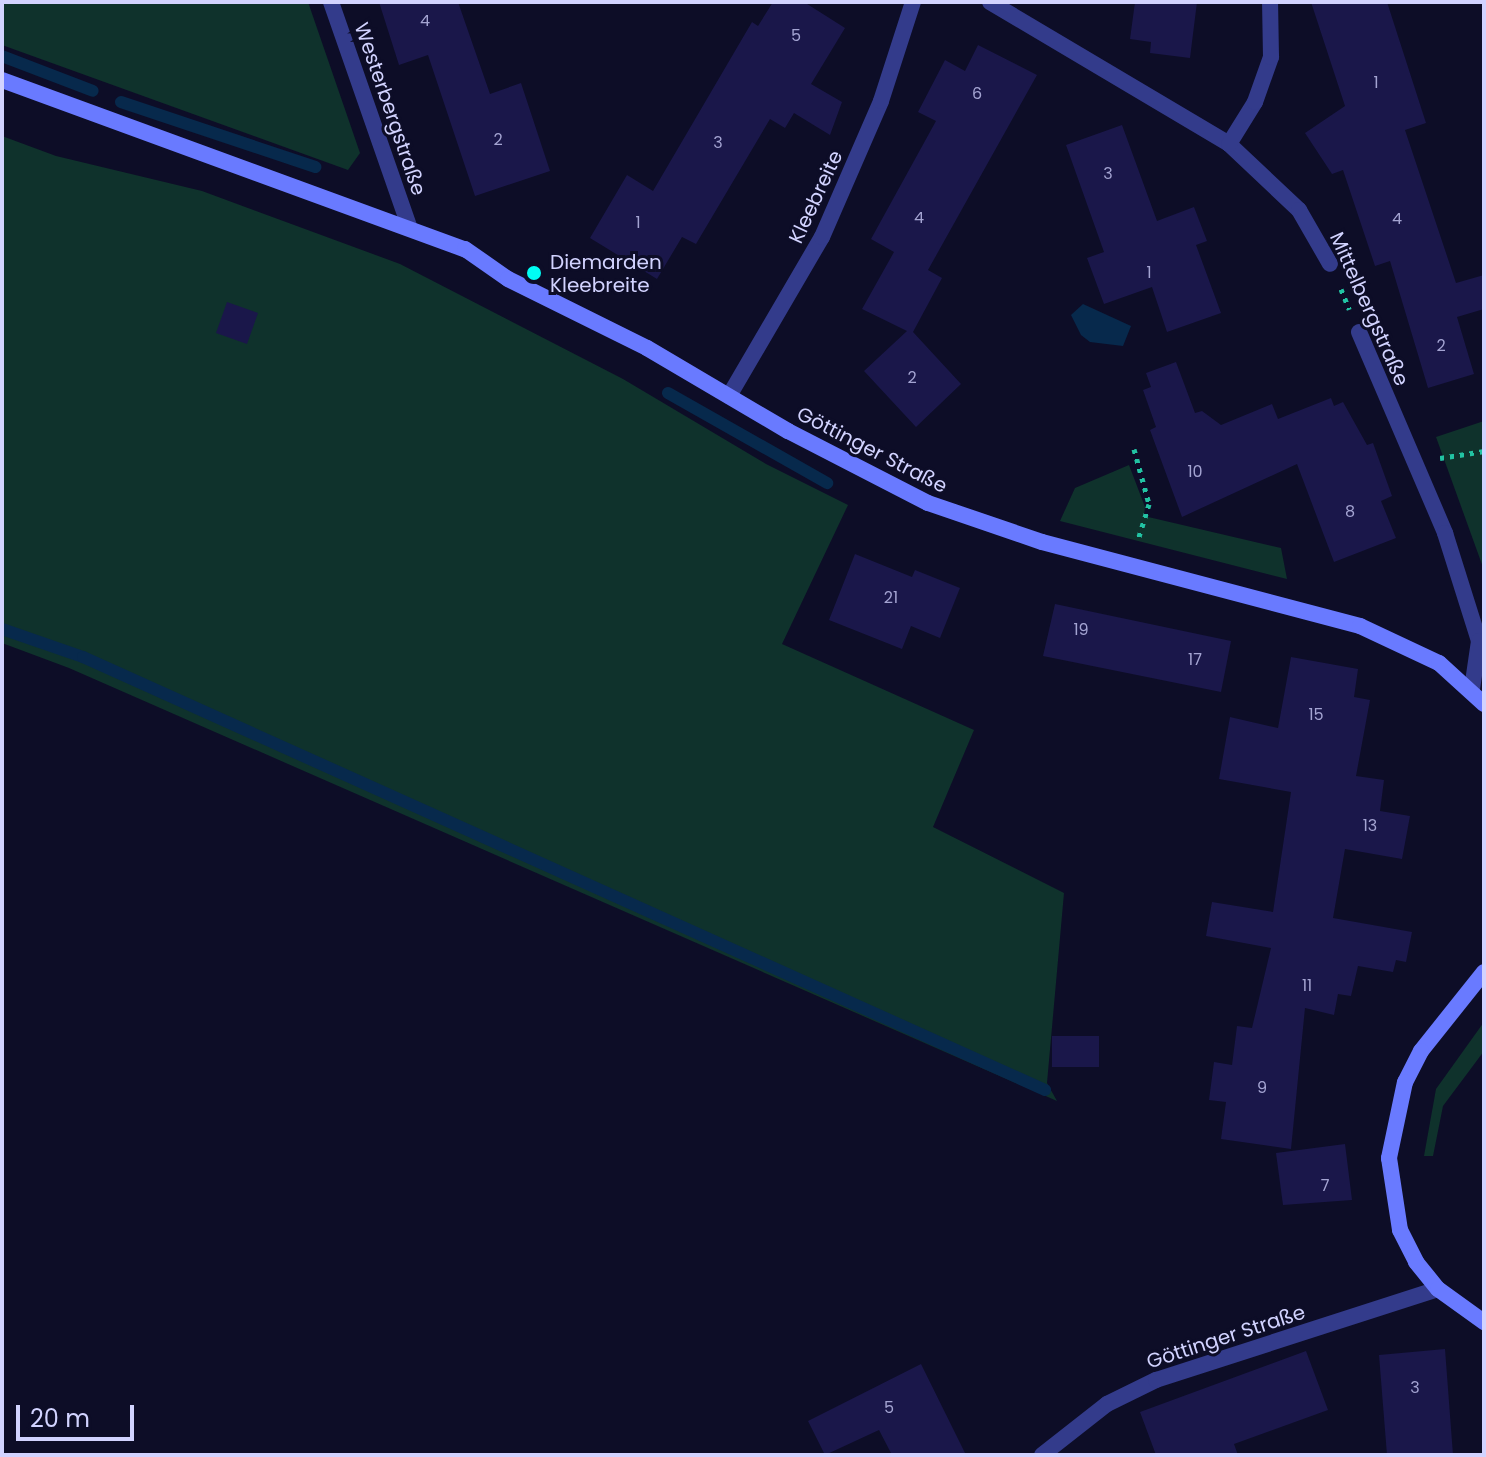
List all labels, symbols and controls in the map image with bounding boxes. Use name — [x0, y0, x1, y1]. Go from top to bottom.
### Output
house number: 4 — [420, 11, 430, 31]
street label: Westerbergstraße — [349, 19, 431, 199]
house number: 5 — [791, 26, 801, 46]
house number: 1 — [1373, 73, 1379, 93]
house number: 6 — [972, 84, 982, 104]
house number: 2 — [493, 130, 503, 150]
house number: 3 — [713, 133, 723, 153]
street label: Kleebreite — [784, 147, 848, 247]
house number: 3 — [1103, 164, 1113, 184]
house number: 4 — [914, 208, 924, 228]
house number: 4 — [1392, 209, 1402, 229]
house number: 1 — [635, 213, 641, 233]
street label: Mittelbergstraße — [1324, 228, 1414, 390]
place label: Diemarden Kleebreite — [550, 250, 662, 297]
house number: 1 — [1146, 263, 1152, 283]
marker: Diemarden Kleebreite — [525, 264, 543, 282]
house number: 2 — [1436, 336, 1446, 356]
house number: 2 — [907, 368, 917, 388]
street label: Göttinger Straße — [793, 402, 951, 498]
house number: 10 — [1187, 462, 1203, 482]
house number: 8 — [1345, 502, 1355, 522]
house number: 21 — [884, 588, 898, 608]
house number: 19 — [1073, 620, 1089, 640]
house number: 17 — [1188, 650, 1202, 670]
house number: 15 — [1308, 705, 1324, 725]
house number: 13 — [1363, 816, 1377, 836]
house number: 11 — [1302, 976, 1312, 996]
house number: 9 — [1257, 1078, 1267, 1098]
house number: 7 — [1321, 1176, 1329, 1196]
street label: Göttinger Straße — [1144, 1300, 1308, 1374]
house number: 3 — [1410, 1378, 1420, 1398]
scale bar — [20, 1389, 138, 1439]
house number: 5 — [884, 1398, 894, 1418]
text: 20 m — [30, 1402, 90, 1435]

